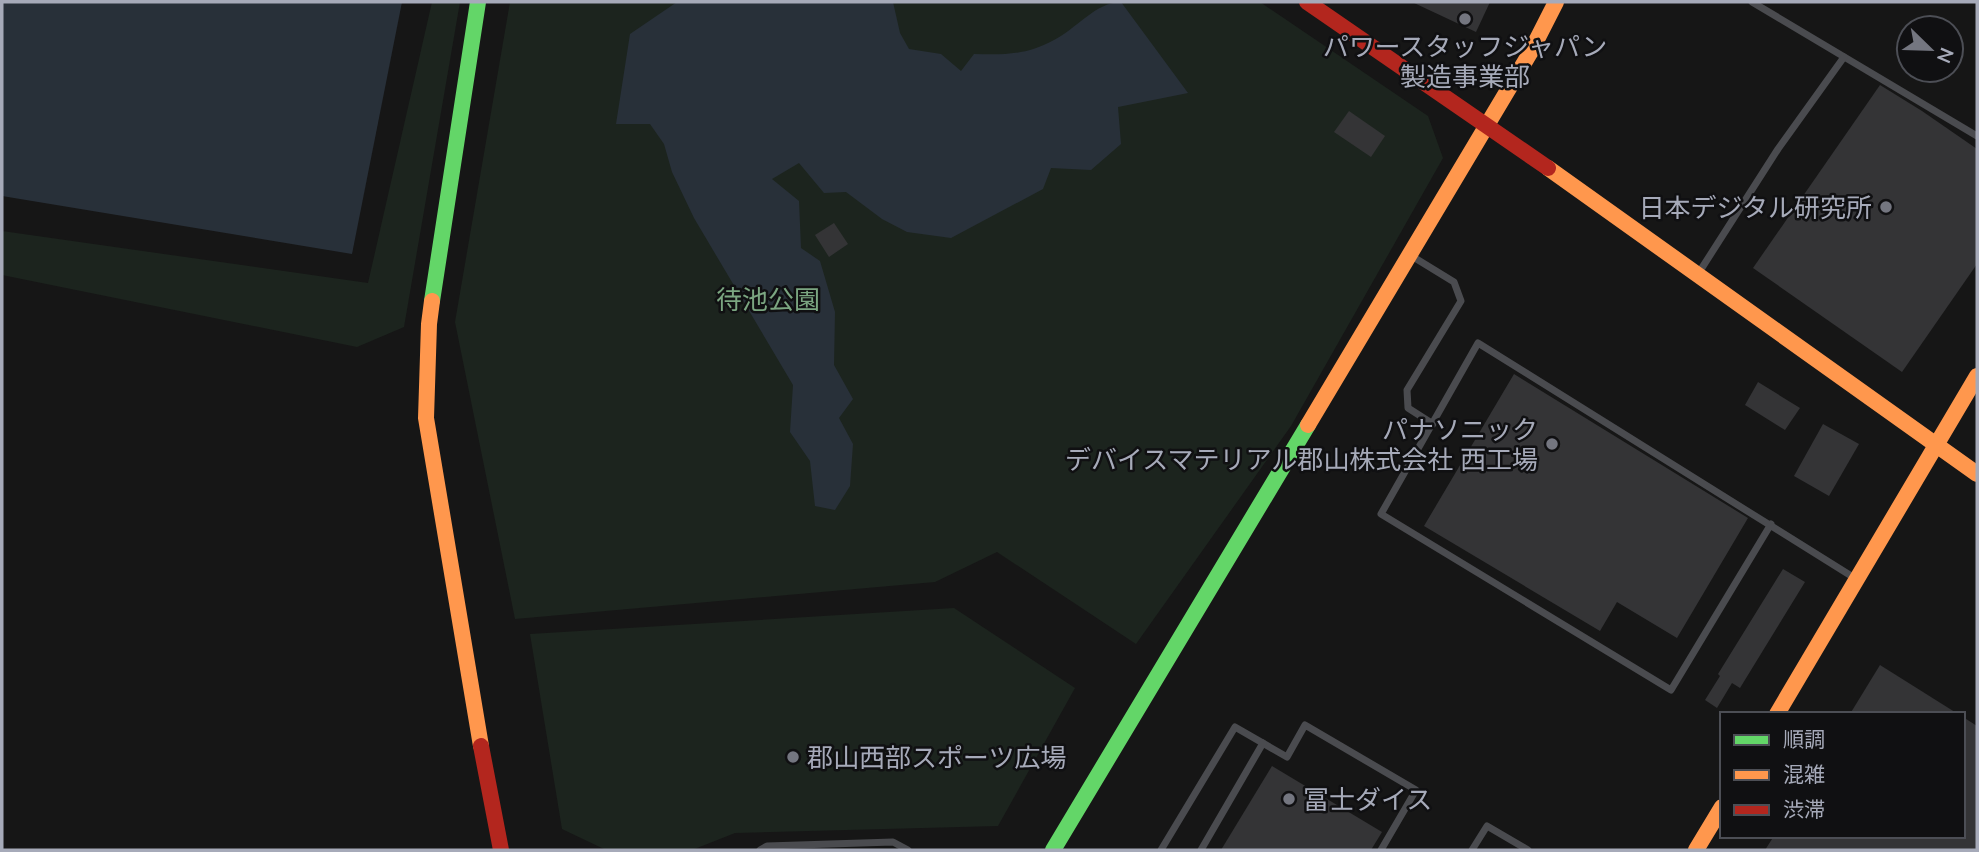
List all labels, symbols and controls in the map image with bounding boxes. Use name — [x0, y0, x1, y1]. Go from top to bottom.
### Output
marker: パワースタッフジャパン 製造事業部 — [1457, 11, 1473, 27]
north arrow — [1895, 14, 1965, 84]
place label: パワースタッフジャパン 製造事業部 — [1323, 30, 1607, 93]
text: N — [1932, 44, 1959, 67]
place label: 日本デジタル研究所 — [1639, 191, 1872, 224]
marker: 日本デジタル研究所 — [1878, 199, 1894, 215]
park label: 待池公園 — [716, 283, 820, 316]
place label: パナソニック デバイスマテリアル郡山株式会社 西工場 — [1065, 413, 1538, 476]
marker: パナソニック デバイスマテリアル郡山株式会社 西工場 — [1544, 436, 1560, 452]
legend — [1720, 712, 1965, 838]
text: 順調 — [1783, 726, 1825, 752]
place label: 郡山西部スポーツ広場 — [807, 741, 1066, 774]
marker: 郡山西部スポーツ広場 — [785, 749, 801, 765]
text: 混雑 — [1783, 761, 1825, 787]
place label: 冨士ダイス — [1303, 783, 1432, 816]
marker: 冨士ダイス — [1281, 791, 1297, 807]
text: 渋滞 — [1783, 796, 1825, 822]

